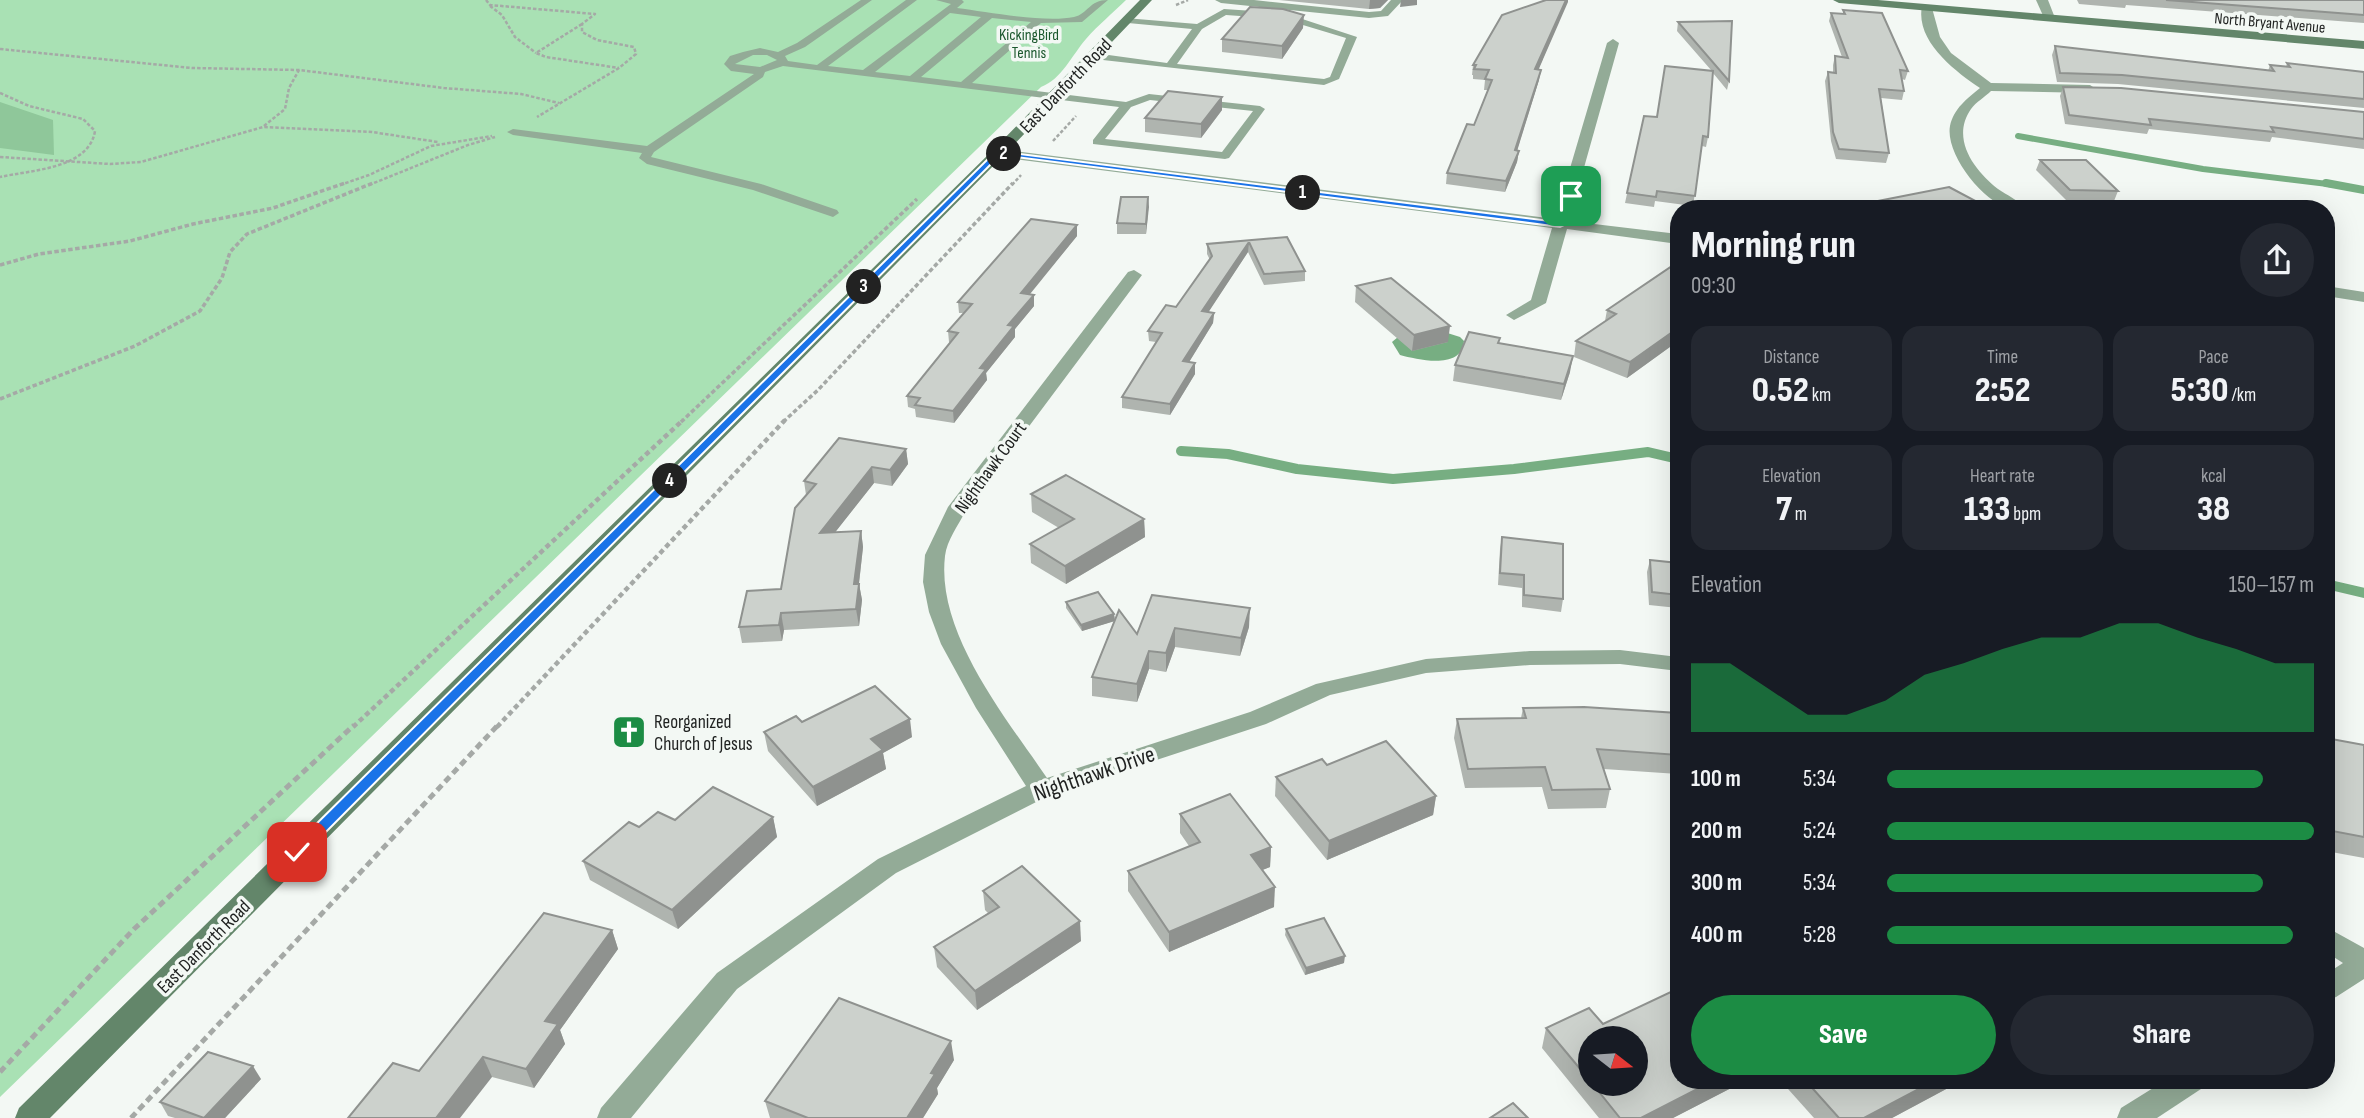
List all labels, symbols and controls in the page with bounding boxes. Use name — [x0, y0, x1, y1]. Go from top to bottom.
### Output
street label: North Bryant Avenue — [2214, 9, 2326, 38]
park label: KickingBird Tennis — [999, 26, 1059, 63]
street label: East Danforth Road — [1015, 34, 1117, 138]
pin: 2 — [986, 136, 1021, 172]
text: 2 — [999, 142, 1008, 165]
pin — [1541, 166, 1601, 226]
pin: 1 — [1286, 176, 1320, 210]
icon: arrive — [1552, 177, 1590, 215]
text: 1 — [1299, 181, 1306, 204]
text: Morning run — [1691, 223, 1856, 268]
button: share — [2240, 223, 2314, 297]
pin: 3 — [846, 270, 882, 304]
text: 09:30 — [1691, 272, 1736, 300]
text: 3 — [859, 275, 868, 298]
text: Distance — [1763, 346, 1820, 369]
text: Time — [1987, 346, 2018, 369]
text: Pace — [2198, 346, 2229, 369]
text: 0.52 — [1752, 369, 1809, 412]
text: 2:52 — [1975, 369, 2030, 412]
text: 5:30 — [2171, 369, 2228, 412]
text: km — [1809, 384, 1831, 407]
text: /km — [2228, 384, 2256, 407]
street label: Nighthawk Court — [950, 417, 1032, 518]
pin: 4 — [652, 463, 688, 498]
text: Elevation — [1762, 465, 1821, 488]
text: Heart rate — [1970, 465, 2035, 488]
text: kcal — [2201, 465, 2226, 488]
text: 4 — [665, 469, 674, 492]
text: 7 — [1776, 488, 1792, 531]
text: 133 — [1964, 488, 2010, 531]
text: 38 — [2197, 488, 2230, 531]
text: m — [1792, 503, 1807, 526]
text: bpm — [2010, 503, 2041, 526]
text: Elevation — [1691, 571, 1762, 599]
text: 150–157 m — [2229, 571, 2314, 599]
place label: Reorganized Church of Jesus — [654, 711, 753, 756]
church icon: Reorganized Church of Jesus — [610, 713, 648, 751]
street label: Nighthawk Drive — [1030, 740, 1159, 808]
text: 100 m — [1691, 765, 1741, 793]
text: 5:34 — [1803, 765, 1836, 793]
text: 200 m — [1691, 817, 1742, 845]
text: 5:24 — [1803, 817, 1836, 845]
pin — [267, 822, 327, 882]
icon: check — [278, 833, 316, 871]
text: 300 m — [1691, 869, 1742, 897]
text: 5:34 — [1803, 869, 1836, 897]
street label: East Danforth Road — [153, 896, 255, 998]
text: 400 m — [1691, 921, 1742, 949]
text: 5:28 — [1803, 921, 1836, 949]
button: Save — [1691, 995, 1996, 1075]
button: Share — [2010, 995, 2314, 1075]
north arrow — [1578, 1026, 1648, 1096]
map controls — [1578, 1026, 1648, 1096]

